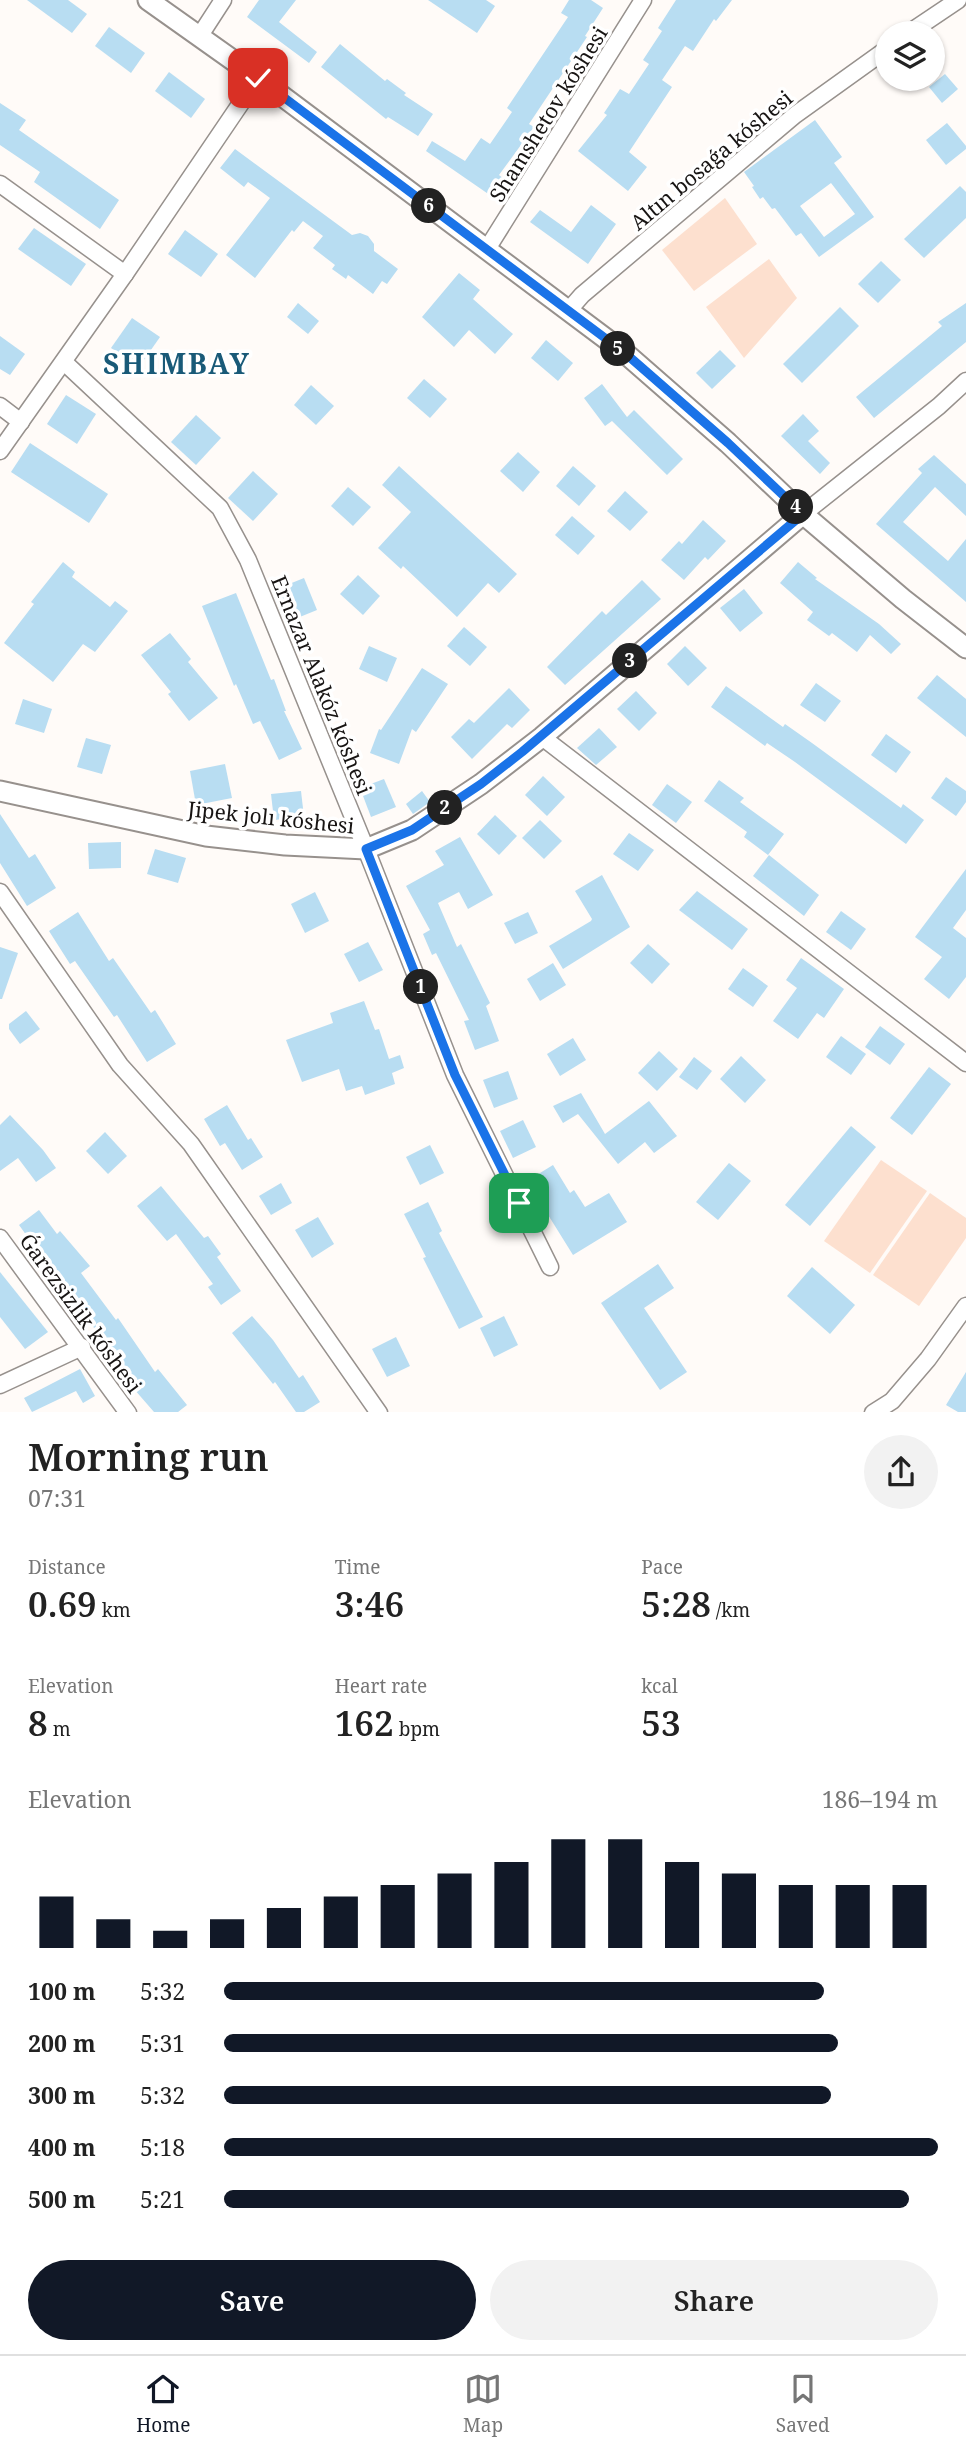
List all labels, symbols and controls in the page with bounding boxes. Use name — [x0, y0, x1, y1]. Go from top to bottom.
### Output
street label: Shamshetov kóshesi — [483, 21, 613, 207]
map controls — [875, 21, 945, 91]
button: layers — [875, 21, 945, 91]
pin — [228, 48, 288, 108]
icon: check — [239, 59, 277, 97]
street label: Altın bosaǵa kóshesi — [624, 84, 798, 236]
pin: 6 — [412, 188, 446, 224]
text: 6 — [423, 192, 434, 218]
pin: 5 — [600, 332, 636, 366]
text: 5 — [612, 335, 623, 361]
district label: SHIMBAY — [103, 344, 251, 382]
pin: 4 — [778, 490, 814, 524]
text: 4 — [790, 493, 801, 519]
street label: Ernazar Alakóz kóshesi — [265, 571, 379, 799]
pin: 3 — [612, 644, 648, 678]
text: 3 — [624, 647, 635, 673]
pin: 2 — [428, 790, 462, 826]
street label: Jipek jolı kóshesi — [185, 794, 356, 840]
text: 2 — [439, 794, 450, 820]
pin: 1 — [404, 970, 438, 1004]
text: 1 — [415, 973, 426, 999]
pin — [489, 1173, 549, 1233]
icon: arrive — [500, 1184, 538, 1222]
street label: Ǵarezsizlik kóshesi — [14, 1228, 149, 1399]
text: Morning run — [28, 1430, 269, 1482]
button: share — [864, 1435, 938, 1509]
text: 07:31 — [28, 1482, 86, 1514]
text: Distance — [28, 1554, 106, 1580]
text: Time — [335, 1554, 381, 1580]
text: Pace — [641, 1554, 683, 1580]
text: 0.69 — [28, 1580, 97, 1627]
text: 3:46 — [335, 1580, 404, 1627]
text: 5:28 — [641, 1580, 711, 1627]
text: km — [97, 1597, 131, 1623]
text: /km — [711, 1597, 750, 1623]
text: Elevation — [28, 1673, 114, 1699]
text: Heart rate — [335, 1673, 427, 1699]
text: kcal — [641, 1673, 678, 1699]
text: 8 — [28, 1699, 48, 1746]
text: 162 — [335, 1699, 394, 1746]
text: 53 — [641, 1699, 681, 1746]
text: m — [48, 1716, 71, 1742]
text: bpm — [394, 1716, 440, 1742]
text: Elevation — [28, 1783, 132, 1815]
text: 186–194 m — [822, 1783, 938, 1815]
text: 100 m — [28, 1975, 96, 2007]
text: 5:32 — [140, 1975, 185, 2007]
text: 200 m — [28, 2027, 96, 2059]
text: 5:31 — [140, 2027, 185, 2059]
text: 300 m — [28, 2079, 96, 2111]
text: 5:32 — [140, 2079, 185, 2111]
text: 400 m — [28, 2131, 96, 2163]
text: 5:18 — [140, 2131, 185, 2163]
text: 500 m — [28, 2183, 96, 2215]
text: 5:21 — [140, 2183, 185, 2215]
button: Save — [28, 2260, 476, 2340]
button: Share — [490, 2260, 938, 2340]
tab: Home — [136, 2370, 190, 2438]
tab: Map — [463, 2370, 503, 2438]
tab: Saved — [776, 2370, 830, 2438]

